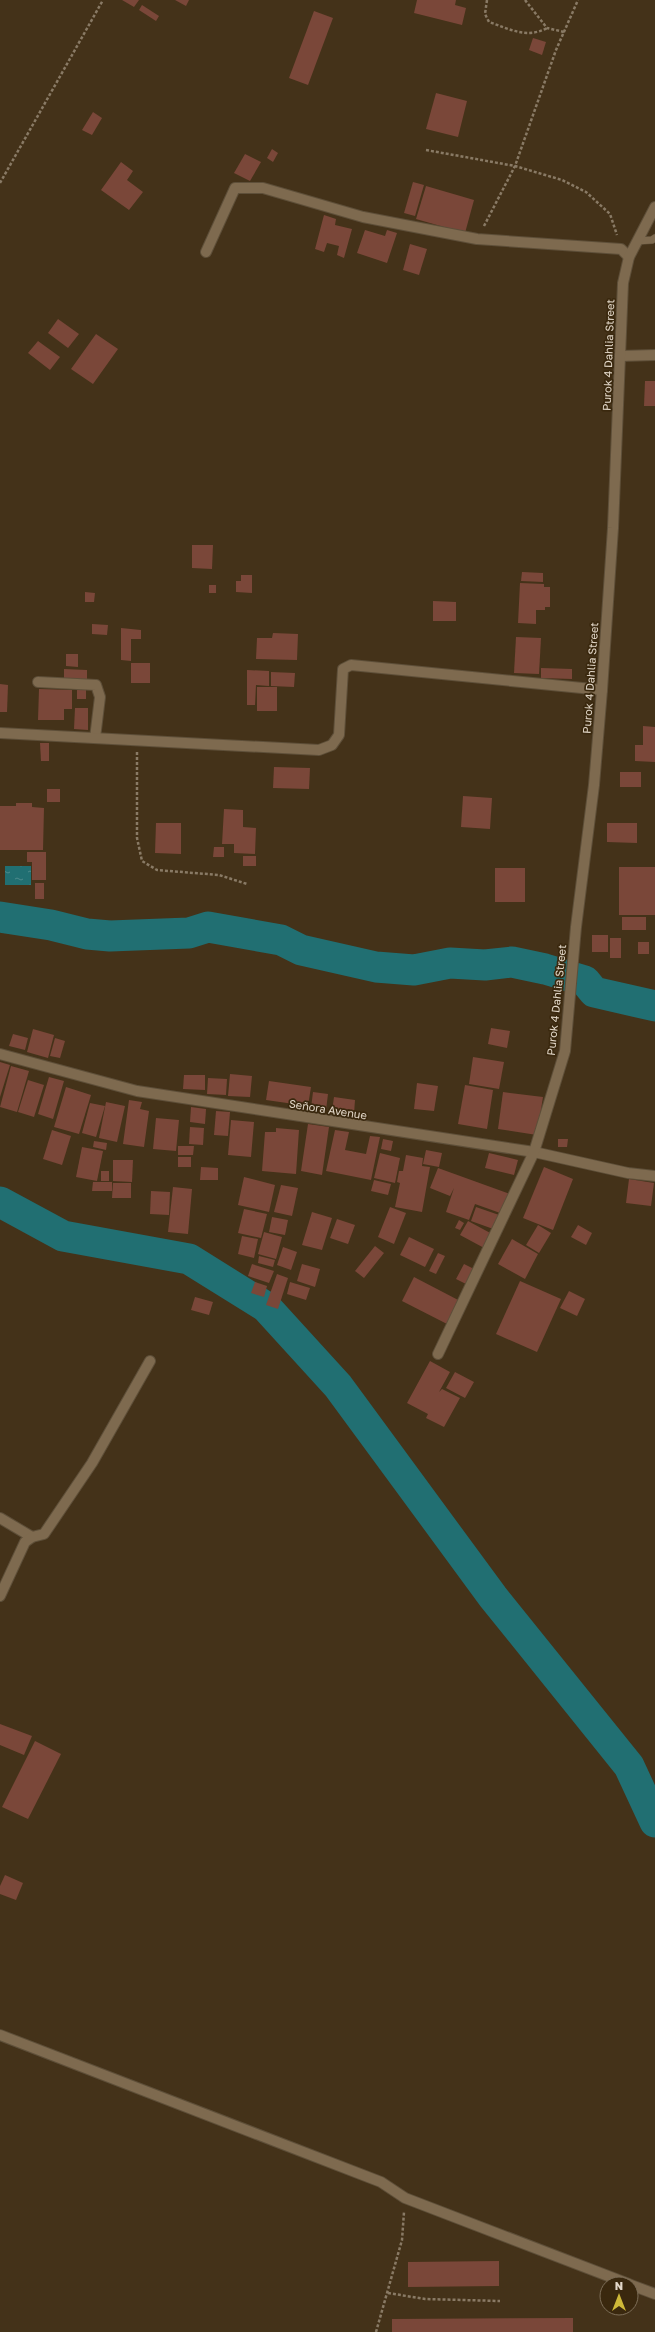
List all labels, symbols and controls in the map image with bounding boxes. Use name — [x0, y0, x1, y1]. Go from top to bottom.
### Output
street label: Purok 4 Dahlia Street — [600, 299, 616, 411]
street label: Purok 4 Dahlia Street — [580, 622, 600, 734]
street label: Purok 4 Dahlia Street — [544, 944, 568, 1056]
street label: Señora Avenue — [288, 1096, 368, 1122]
north arrow — [599, 2276, 639, 2316]
text: N — [615, 2279, 623, 2292]

